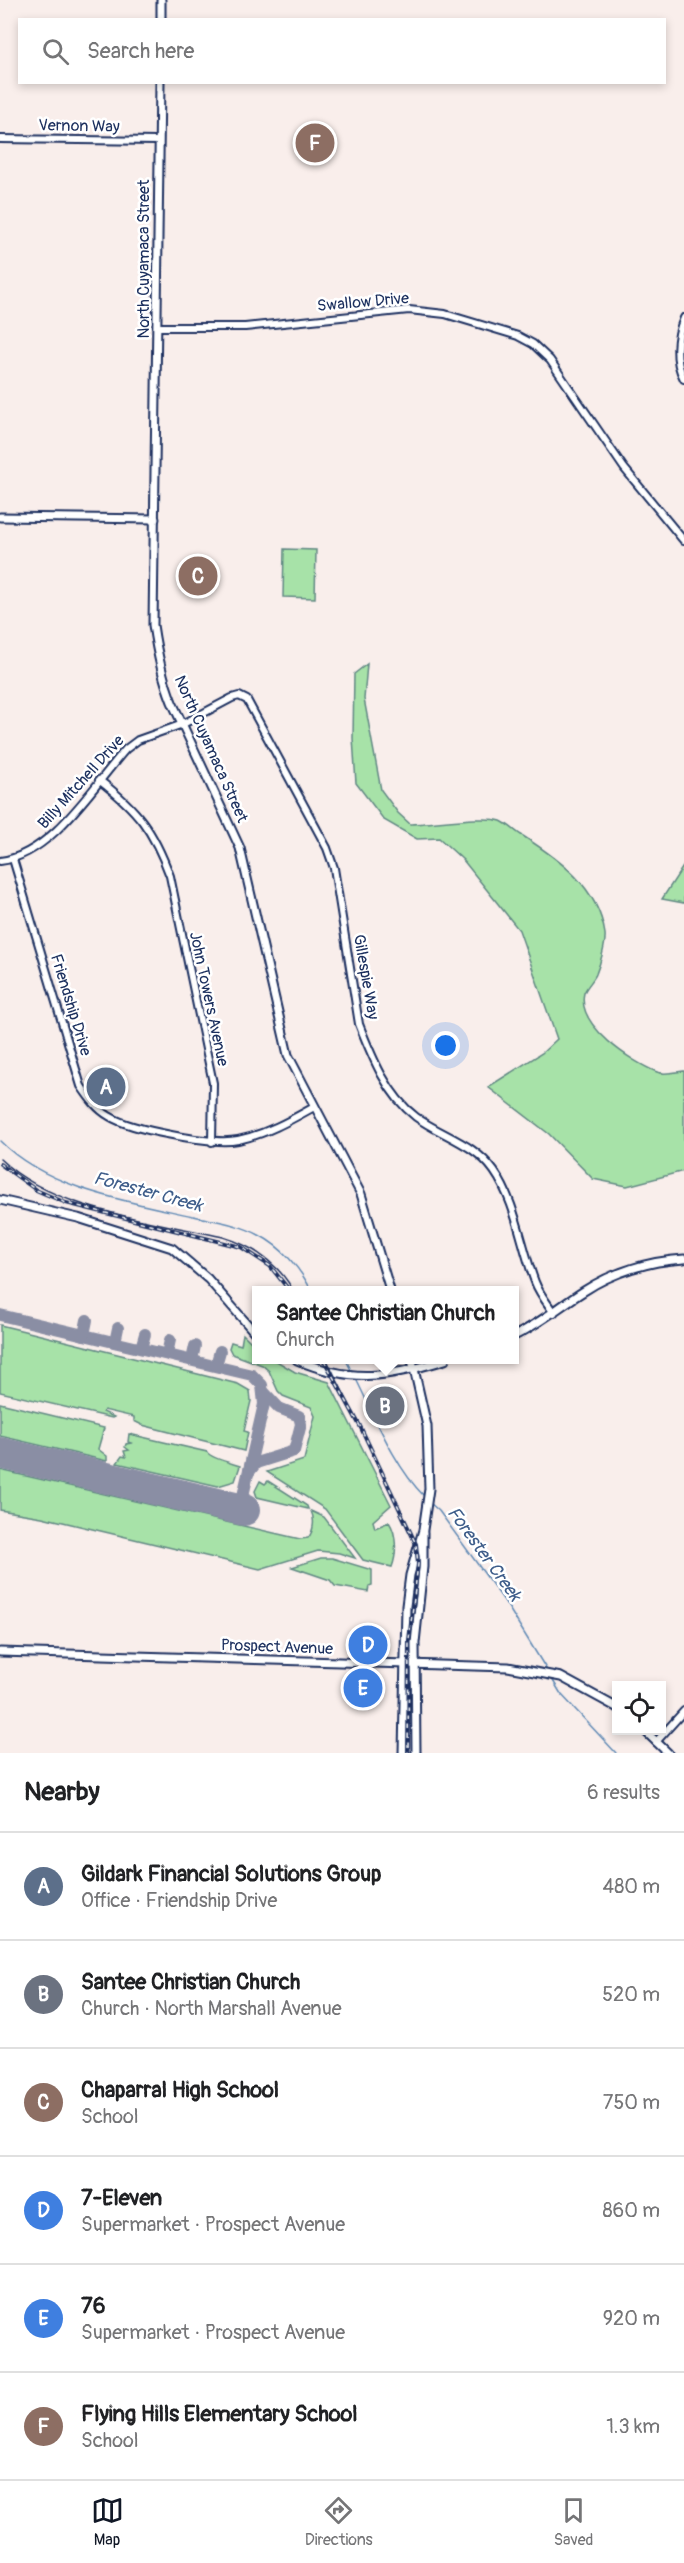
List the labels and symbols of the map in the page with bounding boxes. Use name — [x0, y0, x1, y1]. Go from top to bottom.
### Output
street label: Vernon Way — [38, 115, 120, 137]
pin: F — [296, 120, 334, 166]
street label: North Cuyamaca Street — [134, 179, 154, 338]
street label: Swallow Drive — [316, 288, 410, 316]
pin: C — [178, 554, 218, 598]
street label: North Cuyamaca Street — [170, 672, 253, 826]
street label: Billy Mitchell Drive — [34, 731, 128, 833]
street label: John Towers Avenue — [185, 930, 233, 1068]
street label: Gillespie Way — [349, 933, 383, 1021]
street label: Friendship Drive — [46, 952, 96, 1058]
your location — [431, 1031, 460, 1060]
pin: A — [86, 1064, 126, 1110]
water label: Forester Creek — [91, 1166, 206, 1218]
pin: B — [366, 1384, 404, 1428]
water label: Forester Creek — [442, 1502, 527, 1607]
pin: D — [348, 1622, 388, 1668]
street label: Prospect Avenue — [221, 1635, 334, 1659]
pin: E — [344, 1666, 382, 1710]

